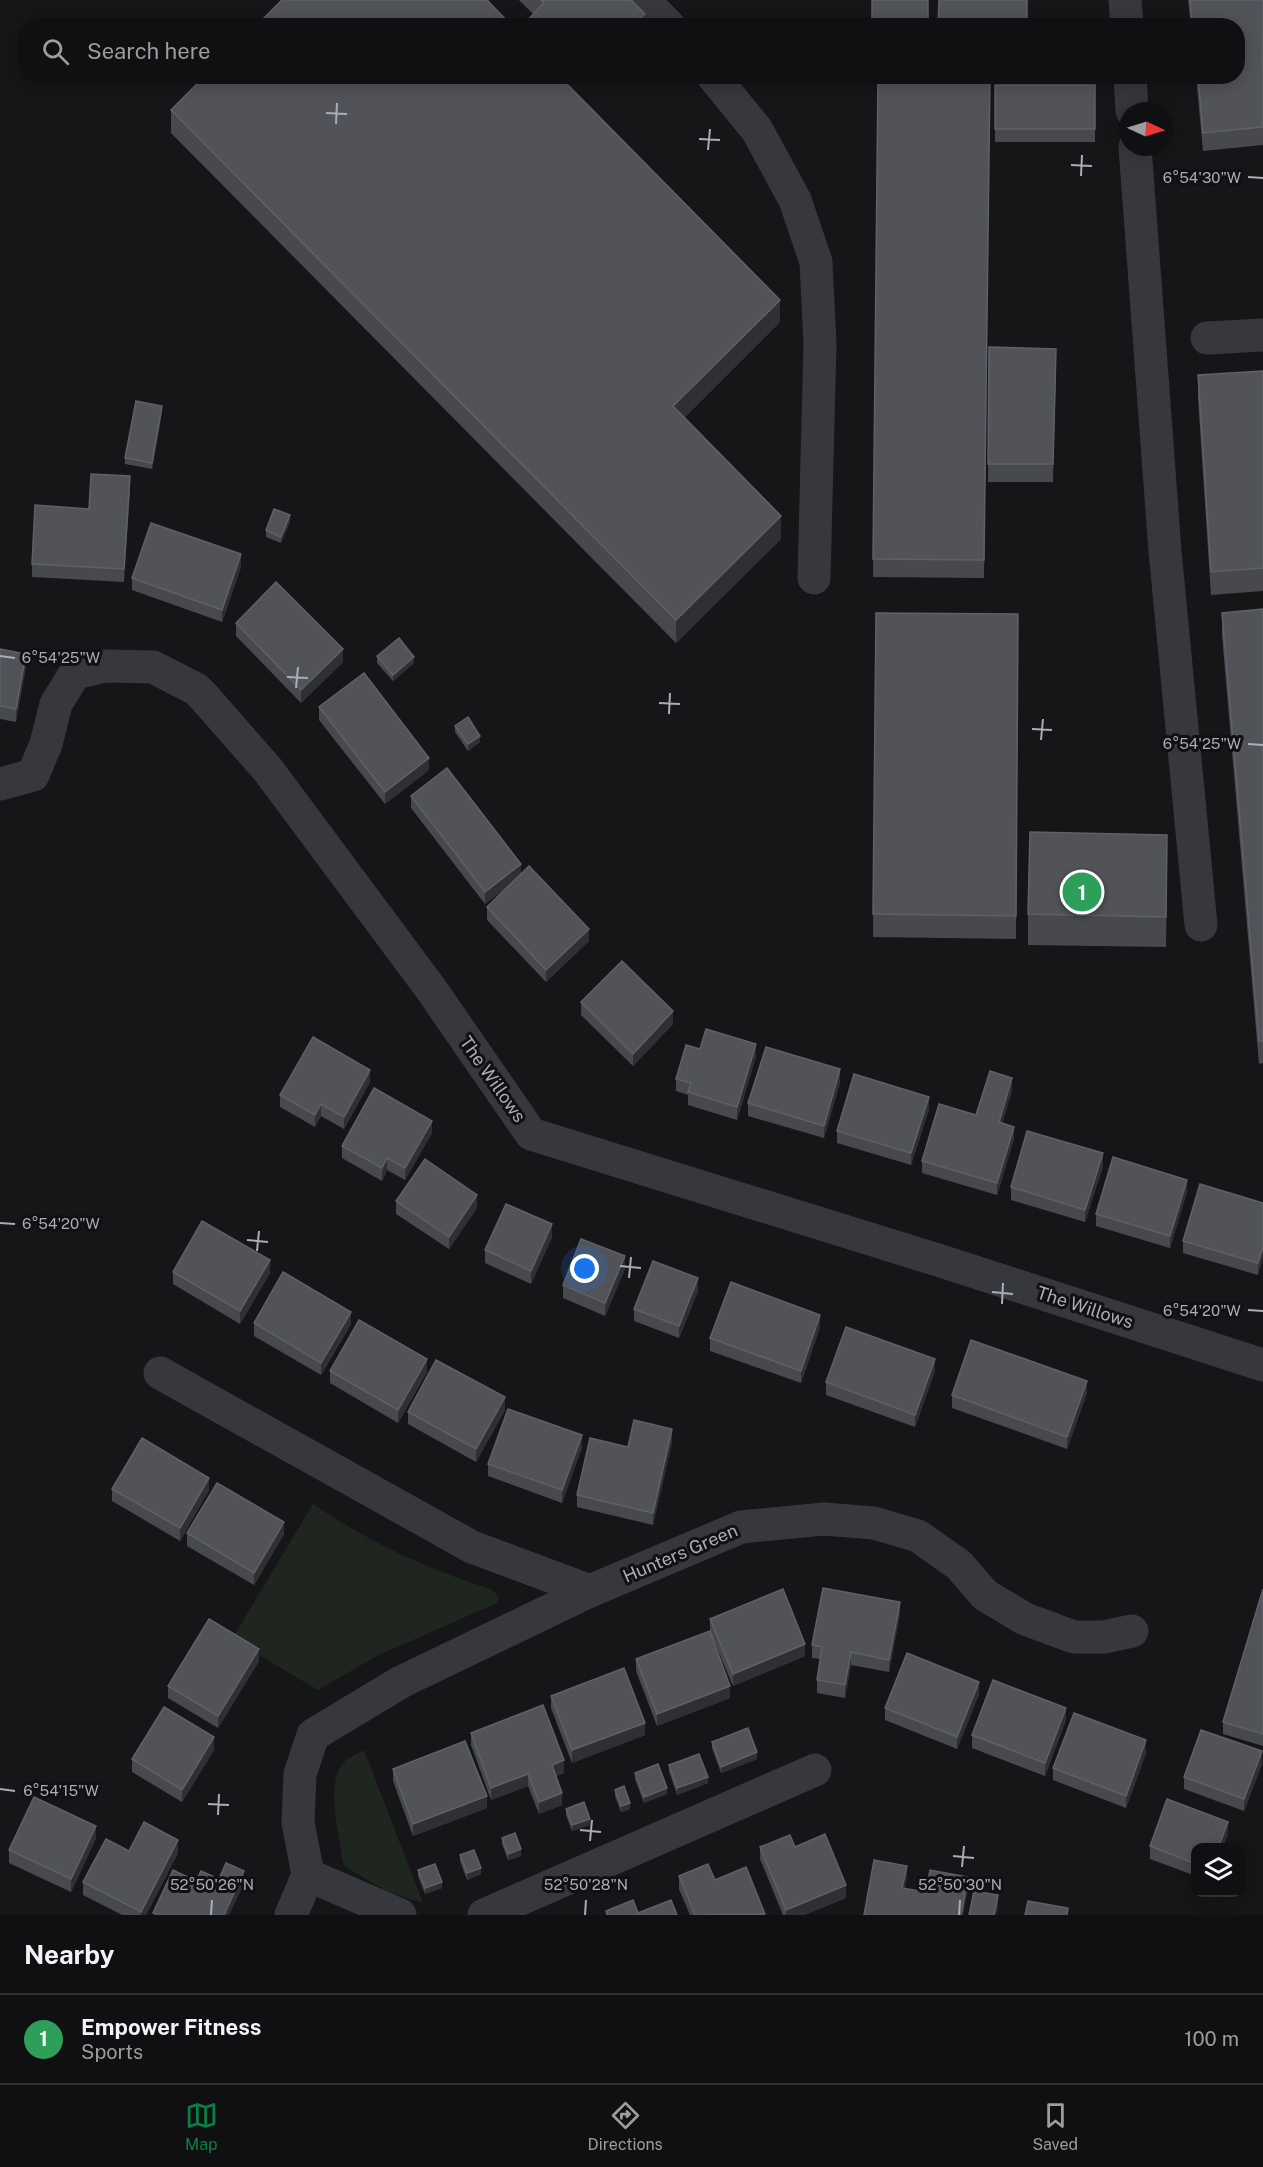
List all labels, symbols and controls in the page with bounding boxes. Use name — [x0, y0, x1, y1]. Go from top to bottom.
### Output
search box — [18, 18, 1245, 84]
icon: search — [39, 35, 72, 68]
text: Search here — [87, 38, 211, 64]
north arrow — [1119, 102, 1173, 156]
text: 6°54'30"W — [1163, 169, 1241, 186]
text: 6°54'25"W — [22, 649, 100, 666]
text: 6°54'25"W — [1163, 735, 1241, 752]
pin: 1 — [1062, 870, 1102, 914]
street label: The Willows — [456, 1032, 530, 1126]
text: 6°54'20"W — [22, 1215, 100, 1232]
your location — [570, 1254, 599, 1283]
street label: The Willows — [1034, 1282, 1136, 1332]
text: 6°54'20"W — [1163, 1302, 1241, 1319]
street label: Hunters Green — [619, 1519, 741, 1587]
text: 6°54'15"W — [23, 1782, 99, 1799]
map controls — [1191, 1843, 1245, 1897]
button: layers — [1191, 1843, 1245, 1897]
text: 52°50'26"N — [170, 1876, 254, 1893]
text: 52°50'28"N — [544, 1876, 628, 1893]
text: 52°50'30"N — [918, 1876, 1002, 1893]
text: Nearby — [24, 1939, 114, 1970]
text: Empower Fitness — [81, 2014, 261, 2040]
text: 1 — [39, 2027, 48, 2051]
text: 100 m — [1184, 2027, 1239, 2051]
text: Sports — [81, 2040, 143, 2064]
tab: Map — [185, 2099, 218, 2154]
tab: Directions — [588, 2099, 663, 2154]
tab: Saved — [1032, 2099, 1078, 2154]

